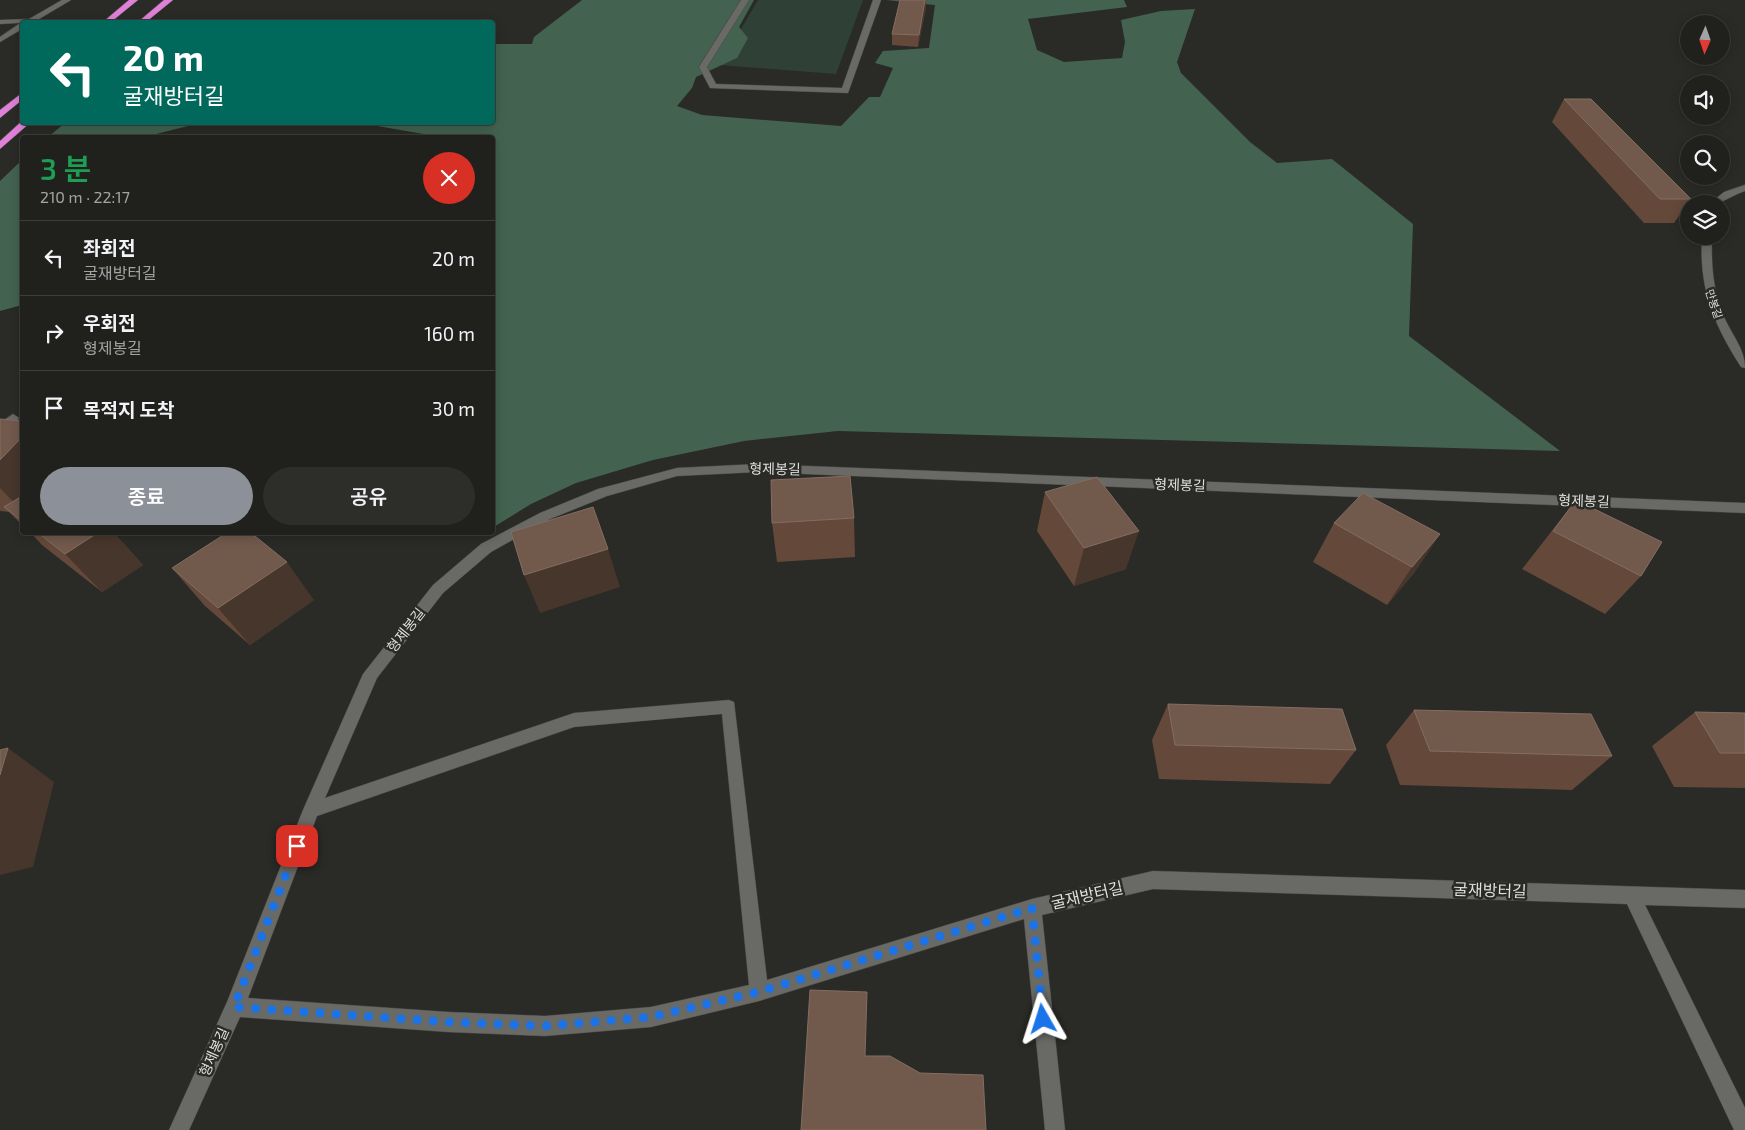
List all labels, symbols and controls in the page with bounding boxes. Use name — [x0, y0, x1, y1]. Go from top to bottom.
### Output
north arrow — [1680, 15, 1730, 65]
map controls — [1680, 15, 1730, 245]
text: 20 m — [123, 36, 204, 78]
icon: left — [40, 40, 105, 105]
button: sound — [1680, 75, 1730, 125]
text: 굴재방터길 — [123, 82, 224, 108]
button: search — [1680, 135, 1730, 185]
text: 3 분 — [40, 150, 91, 186]
button: close — [423, 152, 475, 204]
text: 210 m · 22:17 — [40, 187, 130, 206]
button: layers — [1680, 195, 1730, 245]
text: 좌회전 — [83, 236, 135, 259]
icon: left — [40, 244, 68, 272]
text: 20 m — [432, 247, 475, 270]
text: 굴재방터길 — [83, 263, 157, 282]
street label: 만봉길 — [1703, 287, 1726, 320]
text: 우회전 — [83, 311, 135, 334]
icon: right — [40, 319, 68, 347]
text: 160 m — [424, 322, 475, 345]
text: 형제봉길 — [83, 338, 142, 357]
icon: arrive — [40, 394, 68, 422]
text: 30 m — [432, 397, 475, 420]
text: 목적지 도착 — [83, 398, 175, 421]
street label: 형제봉길 — [749, 460, 801, 477]
button: 종료 — [40, 467, 253, 525]
button: 공유 — [263, 467, 475, 525]
street label: 형제봉길 — [1154, 475, 1206, 494]
street label: 형제봉길 — [1558, 491, 1610, 510]
street label: 형제봉길 — [383, 604, 428, 655]
pin — [276, 825, 318, 867]
icon: arrive — [283, 832, 311, 860]
street label: 굴재방터길 — [1049, 877, 1125, 912]
street label: 굴재방터길 — [1453, 879, 1527, 900]
position arrow — [1016, 992, 1068, 1044]
street label: 형제봉길 — [195, 1025, 232, 1079]

